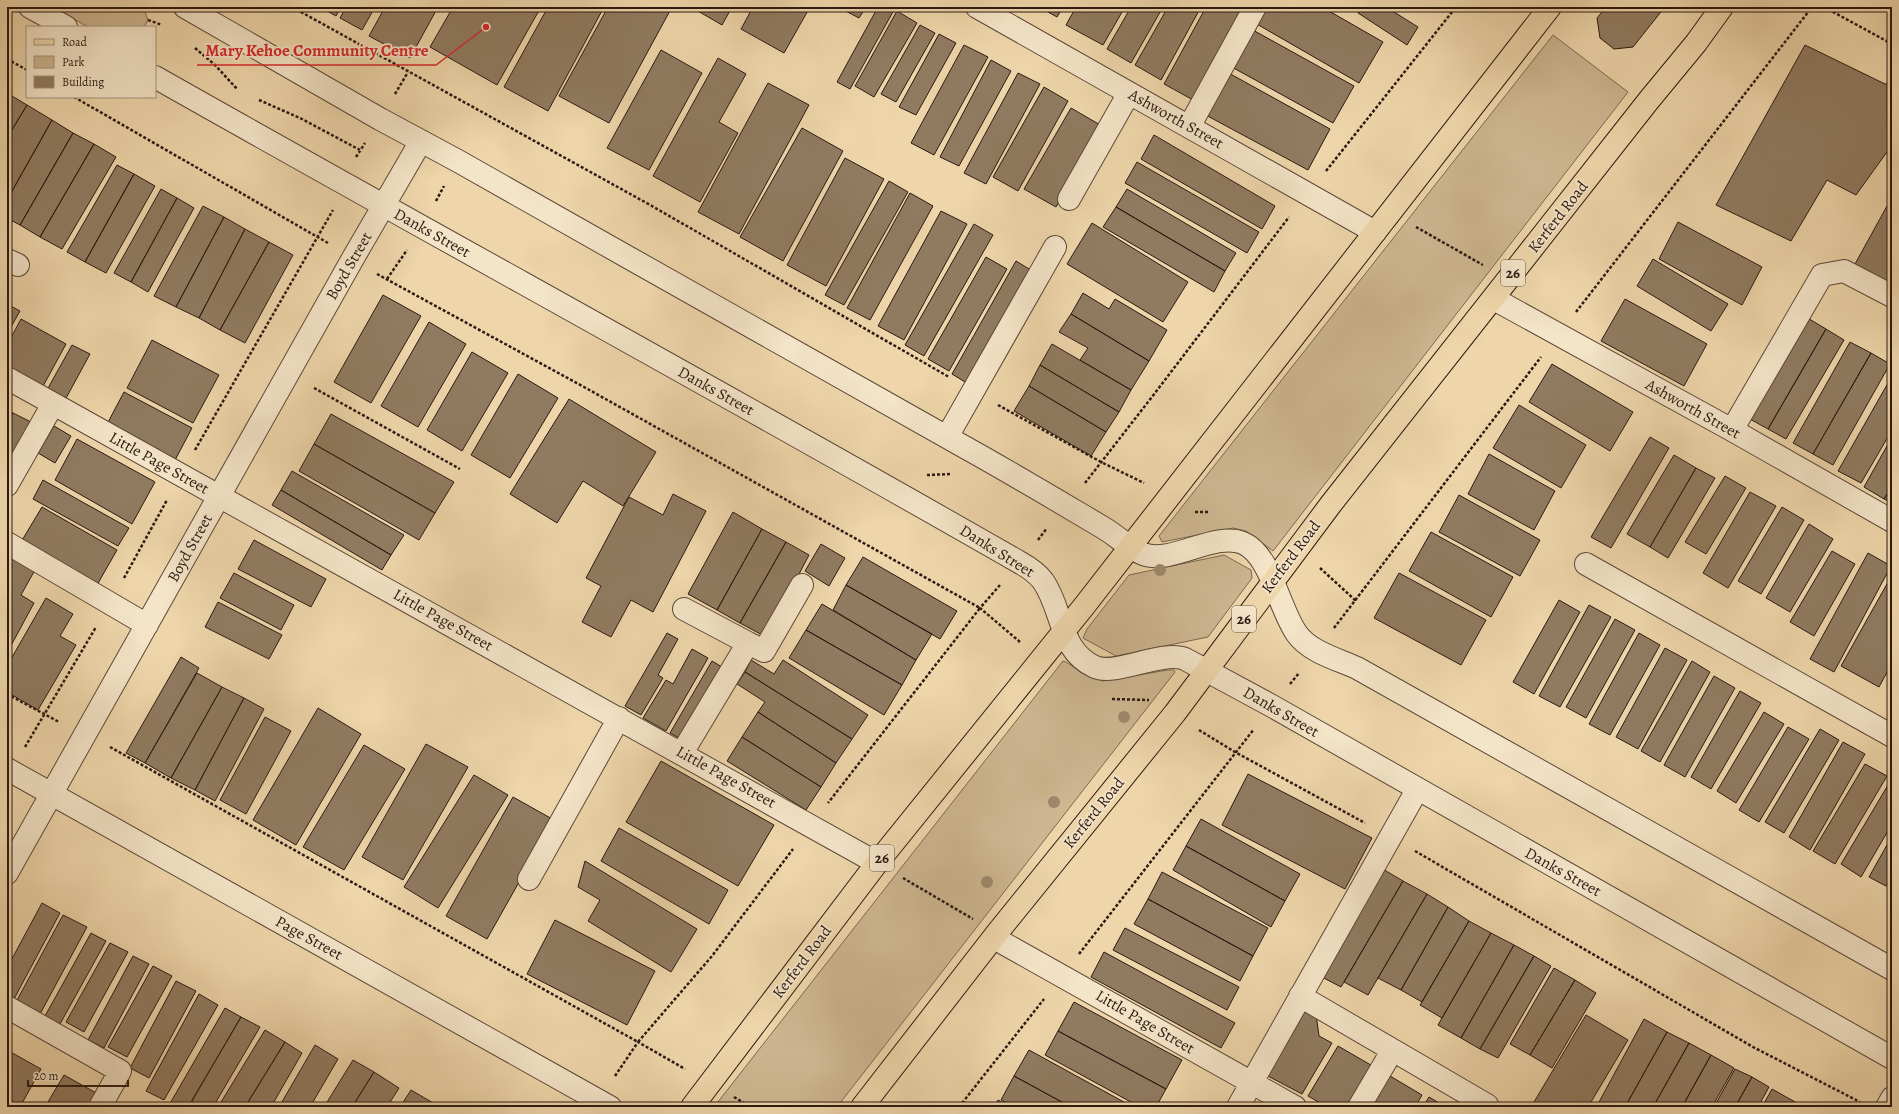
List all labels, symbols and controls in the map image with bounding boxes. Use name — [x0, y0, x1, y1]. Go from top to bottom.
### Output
legend — [26, 26, 156, 98]
text: Road — [62, 34, 88, 50]
callout: Mary Kehoe Community Centre — [197, 36, 436, 65]
text: Mary Kehoe Community Centre — [205, 39, 429, 62]
text: Park — [62, 54, 85, 70]
text: Building — [62, 74, 104, 90]
street label: Ashworth Street — [1124, 83, 1227, 154]
street label: Kerferd Road — [1523, 176, 1593, 258]
street label: Danks Street — [390, 203, 474, 263]
street label: Boyd Street — [321, 228, 377, 304]
road number: 26 — [1501, 260, 1525, 286]
street label: Danks Street — [674, 361, 758, 421]
street label: Ashworth Street — [1641, 373, 1744, 444]
street label: Little Page Street — [105, 426, 213, 500]
street label: Boyd Street — [162, 510, 218, 586]
street label: Kerferd Road — [1256, 516, 1326, 598]
street label: Danks Street — [955, 519, 1039, 583]
street label: Little Page Street — [389, 583, 497, 657]
road number: 26 — [1232, 606, 1256, 632]
street label: Danks Street — [1239, 681, 1323, 743]
street label: Little Page Street — [672, 740, 780, 814]
street label: Kerferd Road — [1058, 772, 1130, 853]
street label: Danks Street — [1521, 842, 1605, 902]
road number: 26 — [870, 845, 894, 871]
street label: Page Street — [271, 911, 347, 965]
street label: Kerferd Road — [767, 921, 837, 1003]
street label: Little Page Street — [1091, 985, 1199, 1059]
scale bar — [28, 1062, 128, 1088]
text: 20 m — [34, 1068, 58, 1084]

